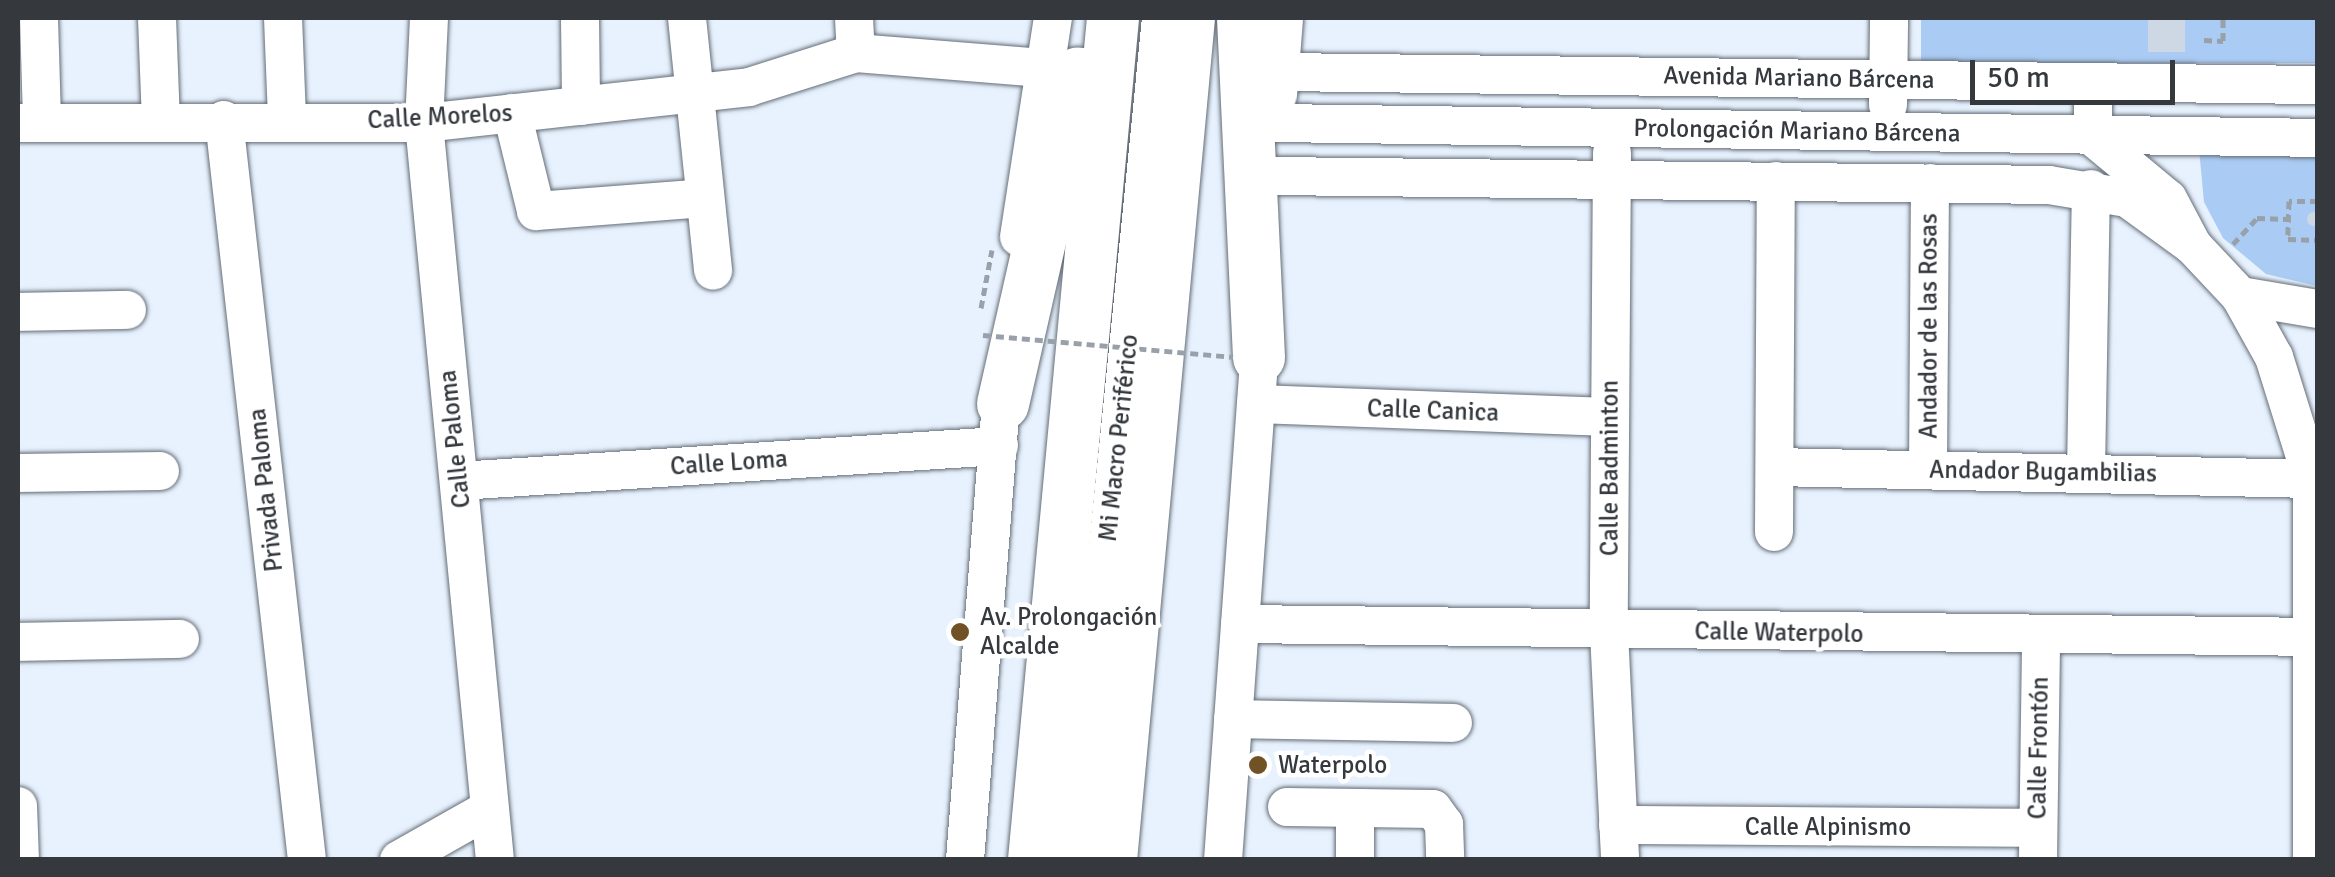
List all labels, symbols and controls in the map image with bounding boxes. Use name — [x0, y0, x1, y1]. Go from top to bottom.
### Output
scale bar — [1975, 40, 2180, 102]
text: 50 m — [1987, 59, 2050, 96]
street label: Avenida Mariano Bárcena — [1663, 61, 1935, 95]
street label: Calle Morelos — [367, 98, 513, 136]
street label: Prolongación Mariano Bárcena — [1633, 113, 1961, 149]
street label: Andador de las Rosas — [1914, 213, 1944, 439]
street label: Mi Macro Periférico — [1093, 333, 1145, 543]
street label: Calle Paloma — [433, 368, 477, 510]
street label: Calle Badminton — [1595, 380, 1625, 556]
street label: Calle Canica — [1366, 394, 1500, 428]
street label: Privada Paloma — [242, 407, 290, 573]
street label: Calle Loma — [669, 444, 789, 482]
street label: Andador Bugambilias — [1929, 455, 2157, 489]
place label: Av. Prolongación Alcalde — [980, 603, 1157, 662]
street label: Calle Waterpolo — [1694, 617, 1864, 649]
marker: Av. Prolongación Alcalde — [949, 621, 971, 643]
street label: Calle Frontón — [2023, 676, 2055, 820]
place label: Waterpolo — [1278, 750, 1387, 780]
marker: Waterpolo — [1247, 754, 1269, 776]
street label: Calle Alpinismo — [1745, 812, 1911, 842]

